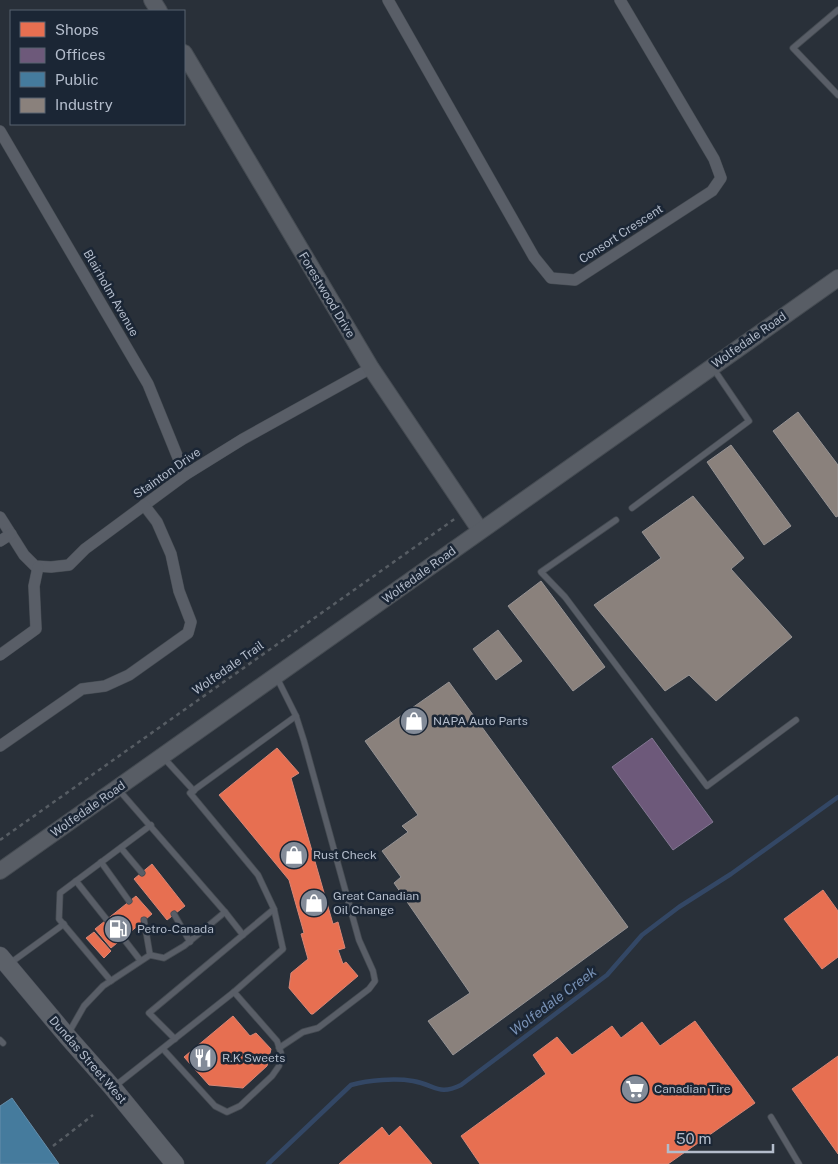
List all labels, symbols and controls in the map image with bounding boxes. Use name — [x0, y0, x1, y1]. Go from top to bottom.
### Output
legend — [10, 10, 185, 125]
text: Shops — [55, 21, 99, 38]
text: Offices — [55, 46, 105, 63]
text: Public — [55, 71, 99, 88]
text: Industry — [55, 96, 113, 113]
street label: Consort Crescent — [576, 201, 666, 266]
street label: Blairholm Avenue — [80, 247, 142, 339]
street label: Forestwood Drive — [296, 250, 358, 340]
street label: Wolfedale Road — [709, 309, 789, 371]
street label: Stainton Drive — [131, 445, 203, 501]
street label: Wolfedale Road — [379, 544, 459, 606]
street label: Wolfedale Trail — [190, 638, 267, 698]
shop icon: NAPA Auto Parts — [399, 706, 429, 736]
place label: NAPA Auto Parts — [433, 714, 528, 728]
street label: Wolfedale Road — [48, 778, 128, 840]
shop icon: Rust Check — [279, 840, 309, 870]
place label: Rust Check — [313, 848, 377, 862]
shop icon: Great Canadian Oil Change — [299, 888, 329, 918]
place label: Great Canadian Oil Change — [333, 889, 419, 917]
fuel station icon: Petro-Canada — [103, 914, 133, 944]
place label: Petro-Canada — [137, 922, 214, 936]
water label: Wolfedale Creek — [507, 963, 600, 1039]
street label: Dundas Street West — [46, 1014, 130, 1107]
restaurant icon: R.K Sweets — [188, 1043, 218, 1073]
place label: R.K Sweets — [222, 1051, 285, 1065]
supermarket icon: Canadian Tire — [620, 1074, 650, 1104]
place label: Canadian Tire — [654, 1082, 731, 1096]
scale bar — [668, 1122, 773, 1154]
text: 50 m — [676, 1130, 711, 1147]

